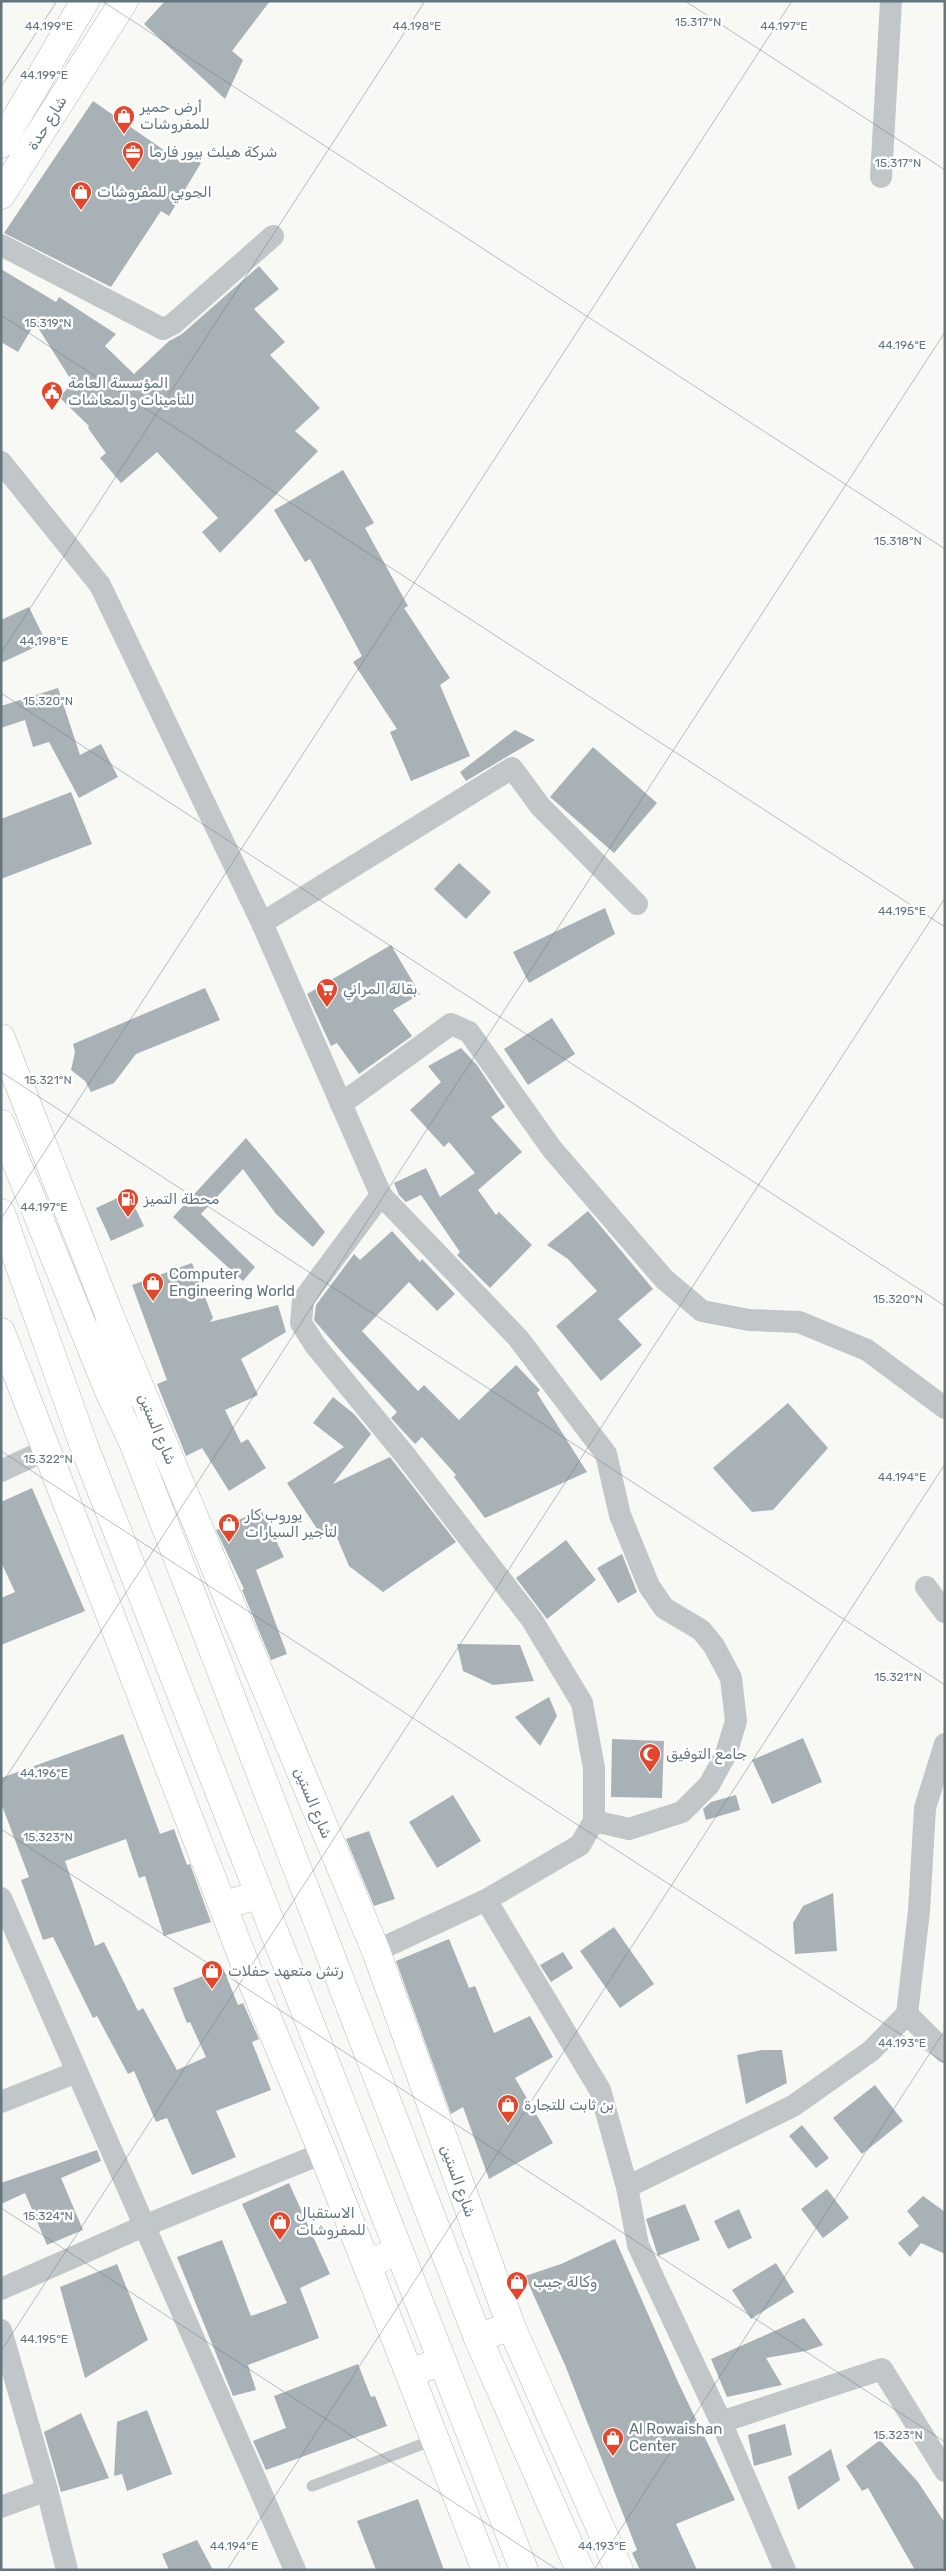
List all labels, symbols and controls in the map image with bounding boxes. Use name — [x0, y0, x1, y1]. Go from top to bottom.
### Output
text: 15.317°N — [675, 15, 721, 29]
text: 44.199°E — [25, 19, 73, 33]
text: 44.198°E — [393, 19, 441, 33]
text: 44.197°E — [760, 19, 808, 33]
text: 44.199°E — [20, 68, 68, 82]
street label: شارع حدة — [23, 93, 72, 154]
place label: أرض حمير للمفروشات — [139, 98, 210, 134]
shop icon: أرض حمير للمفروشات — [112, 104, 136, 135]
office icon: شركة هيلث بيور فارما — [121, 140, 145, 171]
place label: شركة هيلث بيور فارما — [149, 143, 277, 161]
text: 15.317°N — [875, 156, 921, 170]
shop icon: الجوبي للمفروشات — [69, 180, 93, 211]
place label: الجوبي للمفروشات — [97, 183, 212, 204]
text: 15.319°N — [24, 316, 72, 330]
text: 44.196°E — [878, 338, 926, 352]
place label: المؤسسة العامة للتأمينات والمعاشات — [68, 374, 195, 410]
public building icon: المؤسسة العامة للتأمينات والمعاشات — [40, 380, 64, 411]
text: 15.318°N — [874, 534, 922, 548]
text: 44.198°E — [20, 634, 68, 648]
text: 15.320°N — [23, 694, 73, 708]
text: 44.195°E — [878, 904, 926, 918]
supermarket icon: بقالة المراني — [315, 977, 339, 1008]
place label: بقالة المراني — [343, 980, 417, 1001]
text: 15.321°N — [24, 1073, 72, 1087]
fuel station icon: محطة التميز — [116, 1187, 140, 1218]
place label: محطة التميز — [143, 1190, 219, 1208]
text: 44.197°E — [20, 1200, 68, 1214]
place label: Computer Engineering World — [169, 1265, 295, 1300]
shop icon: Computer Engineering World — [141, 1271, 165, 1302]
text: 15.320°N — [873, 1292, 923, 1306]
street label: شارع الستين — [132, 1391, 180, 1468]
text: 15.322°N — [23, 1452, 73, 1466]
text: 44.194°E — [878, 1470, 926, 1484]
place label: يوروب كار لتأجير السيارات — [244, 1506, 338, 1541]
shop icon: يوروب كار لتأجير السيارات — [217, 1512, 241, 1543]
text: 15.321°N — [874, 1670, 922, 1684]
mosque icon: جامع التوفيق — [638, 1742, 662, 1773]
place label: جامع التوفيق — [666, 1745, 747, 1765]
street label: شارع الستين — [288, 1765, 336, 1842]
text: 44.196°E — [20, 1766, 68, 1780]
text: 15.323°N — [23, 1830, 73, 1844]
shop icon: رتش متعهد حفلات — [200, 1959, 224, 1990]
place label: رتش متعهد حفلات — [228, 1962, 344, 1980]
text: 44.193°E — [878, 2036, 926, 2050]
shop icon: بن ثابت للتجارة — [496, 2093, 520, 2124]
place label: بن ثابت للتجارة — [524, 2096, 614, 2114]
street label: شارع الستين — [435, 2143, 479, 2220]
place label: الاستقبال للمفروشات — [296, 2204, 366, 2240]
text: 15.324°N — [23, 2209, 73, 2223]
shop icon: الاستقبال للمفروشات — [268, 2210, 292, 2241]
shop icon: وكالة جيب — [505, 2270, 529, 2301]
place label: وكالة جيب — [533, 2273, 597, 2292]
text: 44.195°E — [20, 2332, 68, 2346]
place label: Al Rowaishan Center — [629, 2420, 722, 2455]
shop icon: Al Rowaishan Center — [601, 2426, 625, 2457]
text: 15.323°N — [873, 2428, 923, 2442]
text: 44.194°E — [210, 2539, 258, 2553]
text: 44.193°E — [578, 2539, 626, 2553]

